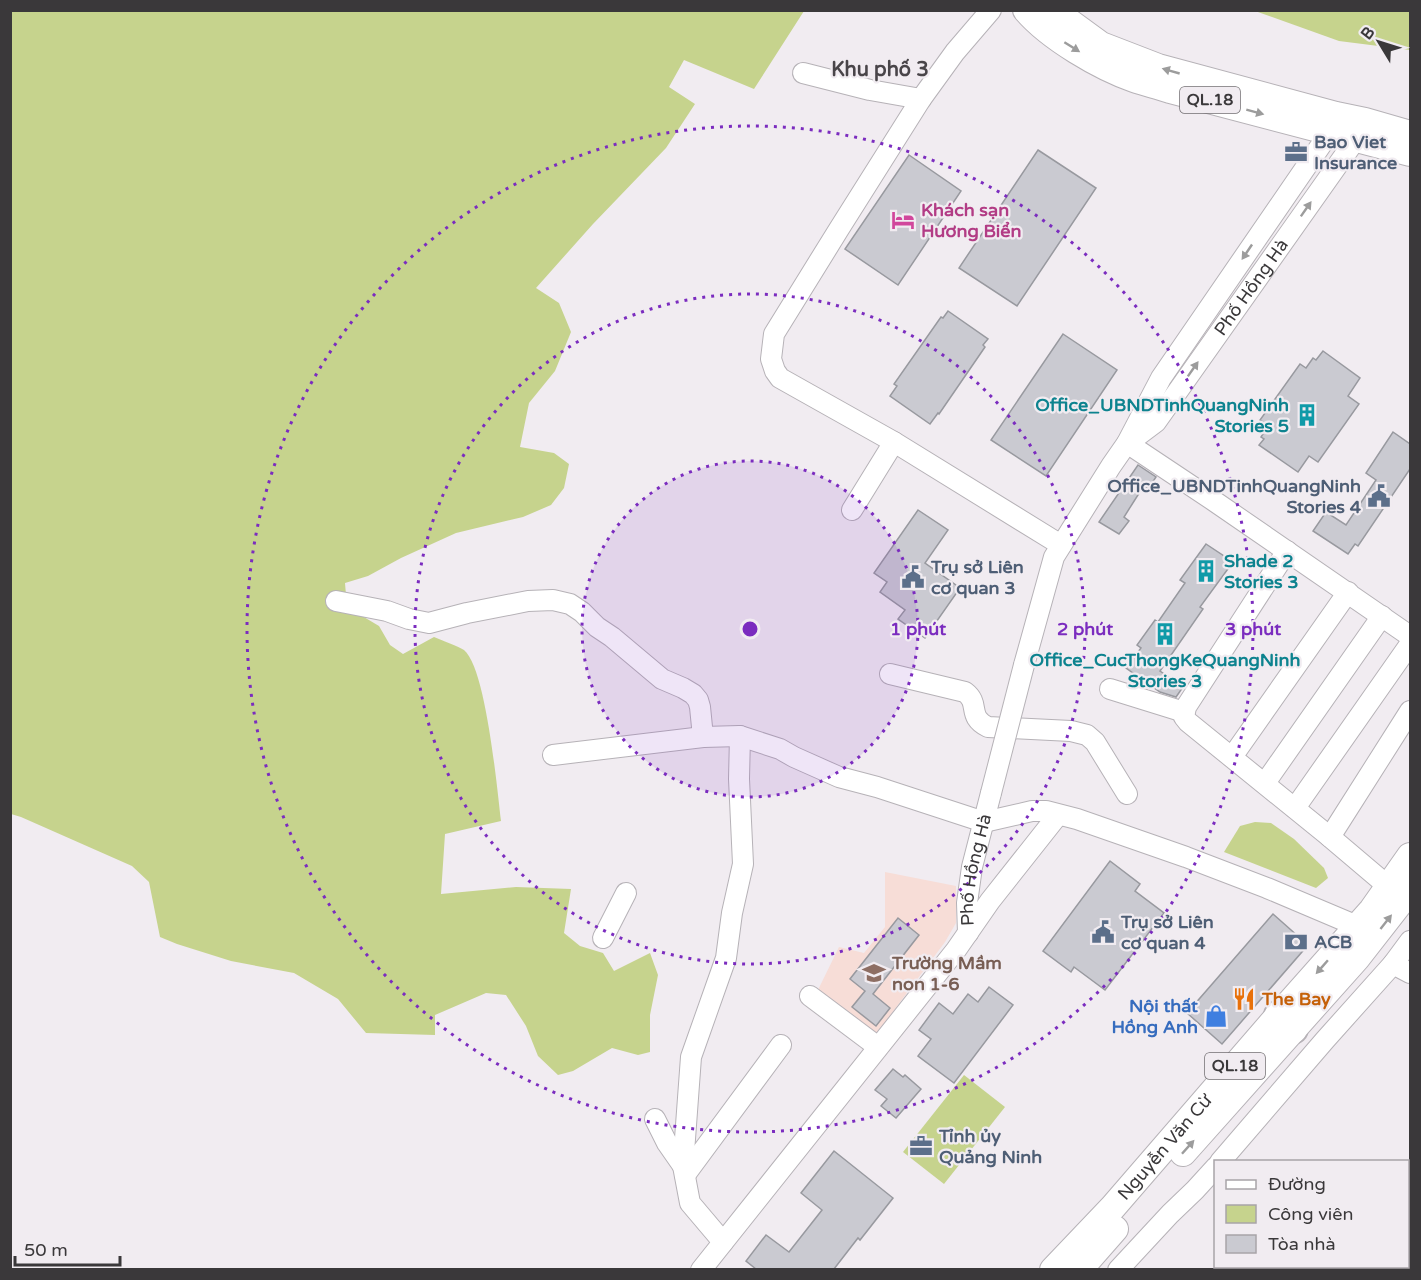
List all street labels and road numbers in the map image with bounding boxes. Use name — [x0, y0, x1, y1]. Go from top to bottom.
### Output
road number: QL.18 — [1180, 87, 1240, 113]
street label: Phố Hồng Hà — [1209, 235, 1293, 340]
street label: Phố Hồng Hà — [956, 812, 996, 926]
road number: QL.18 — [1205, 1053, 1265, 1079]
street label: Nguyễn Văn Cừ — [1113, 1088, 1218, 1205]

